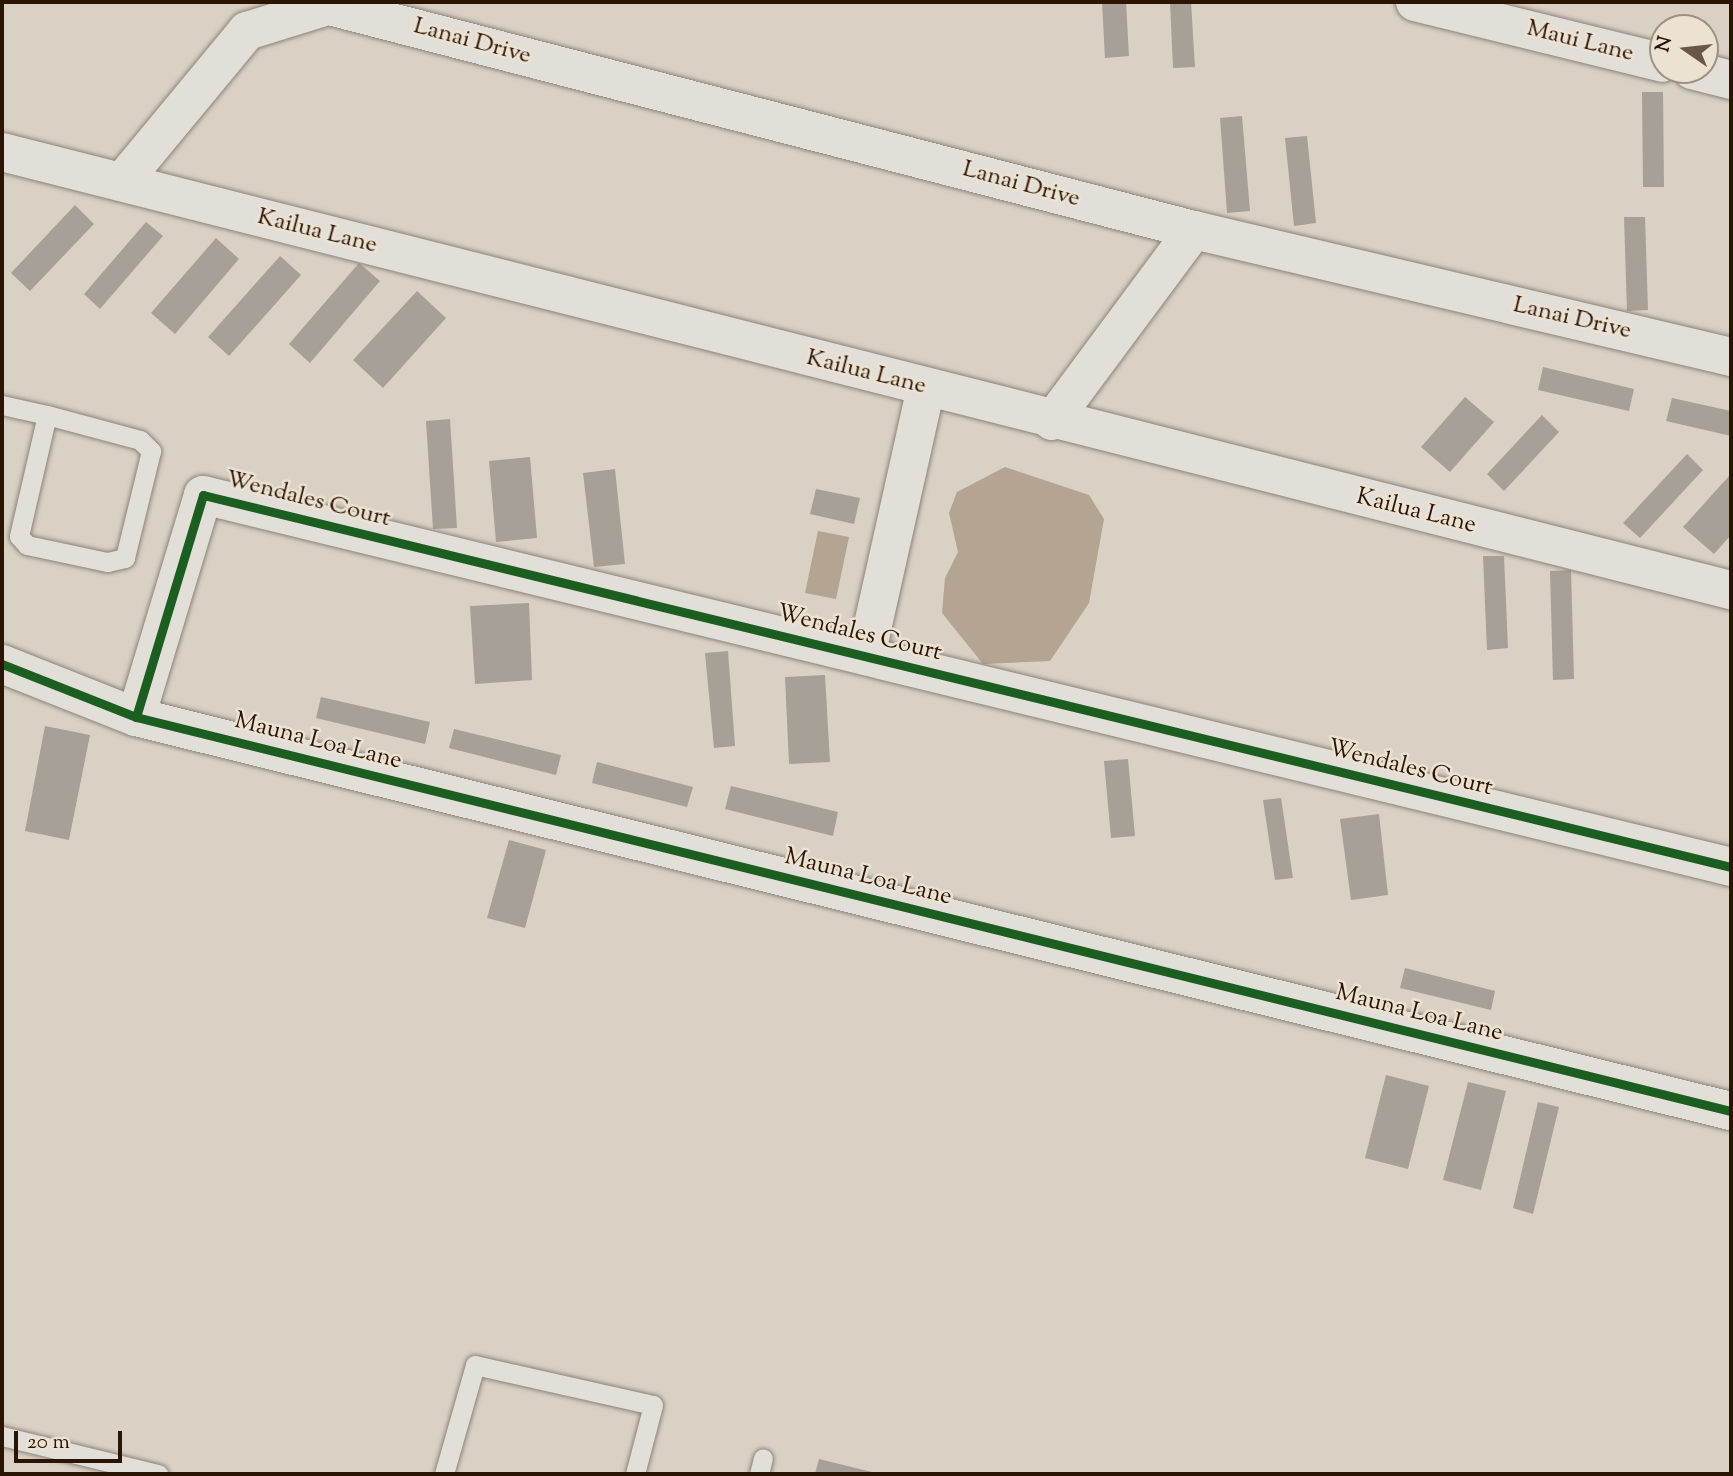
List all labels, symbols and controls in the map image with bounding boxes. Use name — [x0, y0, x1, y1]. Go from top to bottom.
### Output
street label: Lanai Drive — [410, 13, 534, 71]
north arrow — [1649, 14, 1719, 84]
street label: Maui Lane — [1524, 15, 1636, 69]
text: N — [1650, 34, 1680, 55]
street label: Lanai Drive — [959, 156, 1083, 214]
street label: Kailua Lane — [254, 203, 380, 261]
street label: Lanai Drive — [1510, 291, 1634, 347]
street label: Kailua Lane — [803, 344, 929, 402]
street label: Wendales Court — [222, 466, 394, 534]
street label: Kailua Lane — [1353, 483, 1479, 541]
street label: Wendales Court — [773, 600, 945, 668]
street label: Mauna Loa Lane — [231, 707, 405, 777]
street label: Wendales Court — [1324, 735, 1496, 803]
street label: Mauna Loa Lane — [781, 843, 955, 913]
street label: Mauna Loa Lane — [1332, 979, 1506, 1049]
scale bar — [18, 1416, 126, 1460]
text: 20 m — [27, 1428, 70, 1458]

